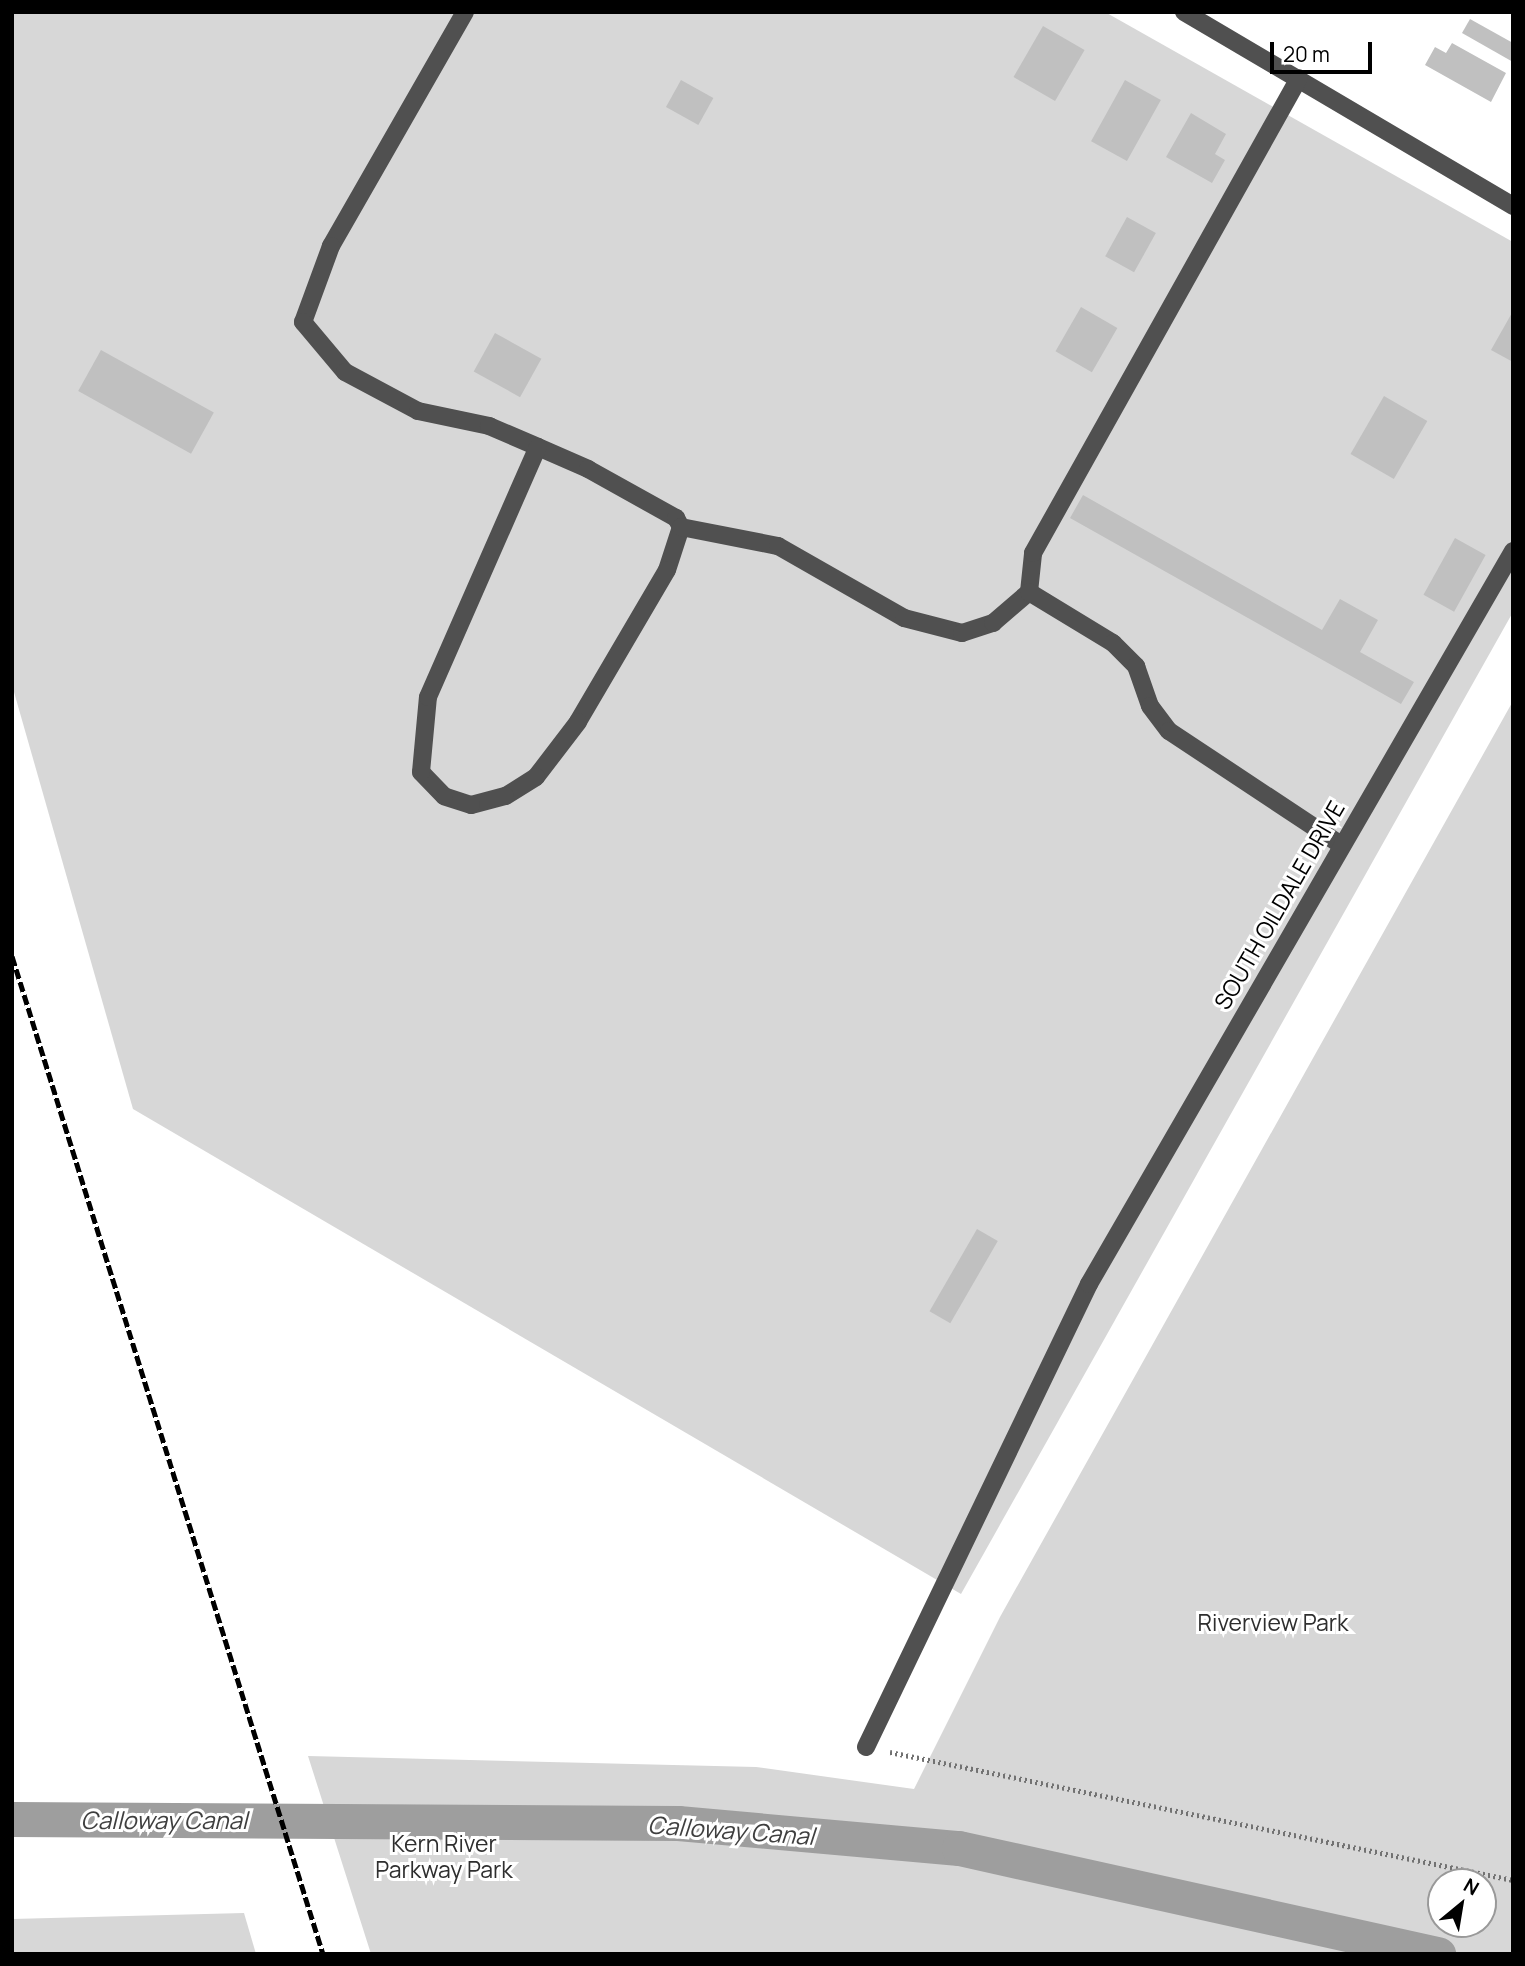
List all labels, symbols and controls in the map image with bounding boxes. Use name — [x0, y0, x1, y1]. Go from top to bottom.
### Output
scale bar — [1273, 28, 1374, 72]
text: 20 m — [1283, 40, 1330, 68]
street label: SOUTH OILDALE DRIVE — [1208, 796, 1350, 1014]
park label: Riverview Park — [1198, 1608, 1348, 1636]
water label: Calloway Canal — [81, 1806, 247, 1834]
water label: Calloway Canal — [647, 1810, 815, 1850]
park label: Kern River Parkway Park — [375, 1829, 513, 1883]
north arrow — [1427, 1868, 1497, 1938]
text: N — [1459, 1872, 1484, 1901]

